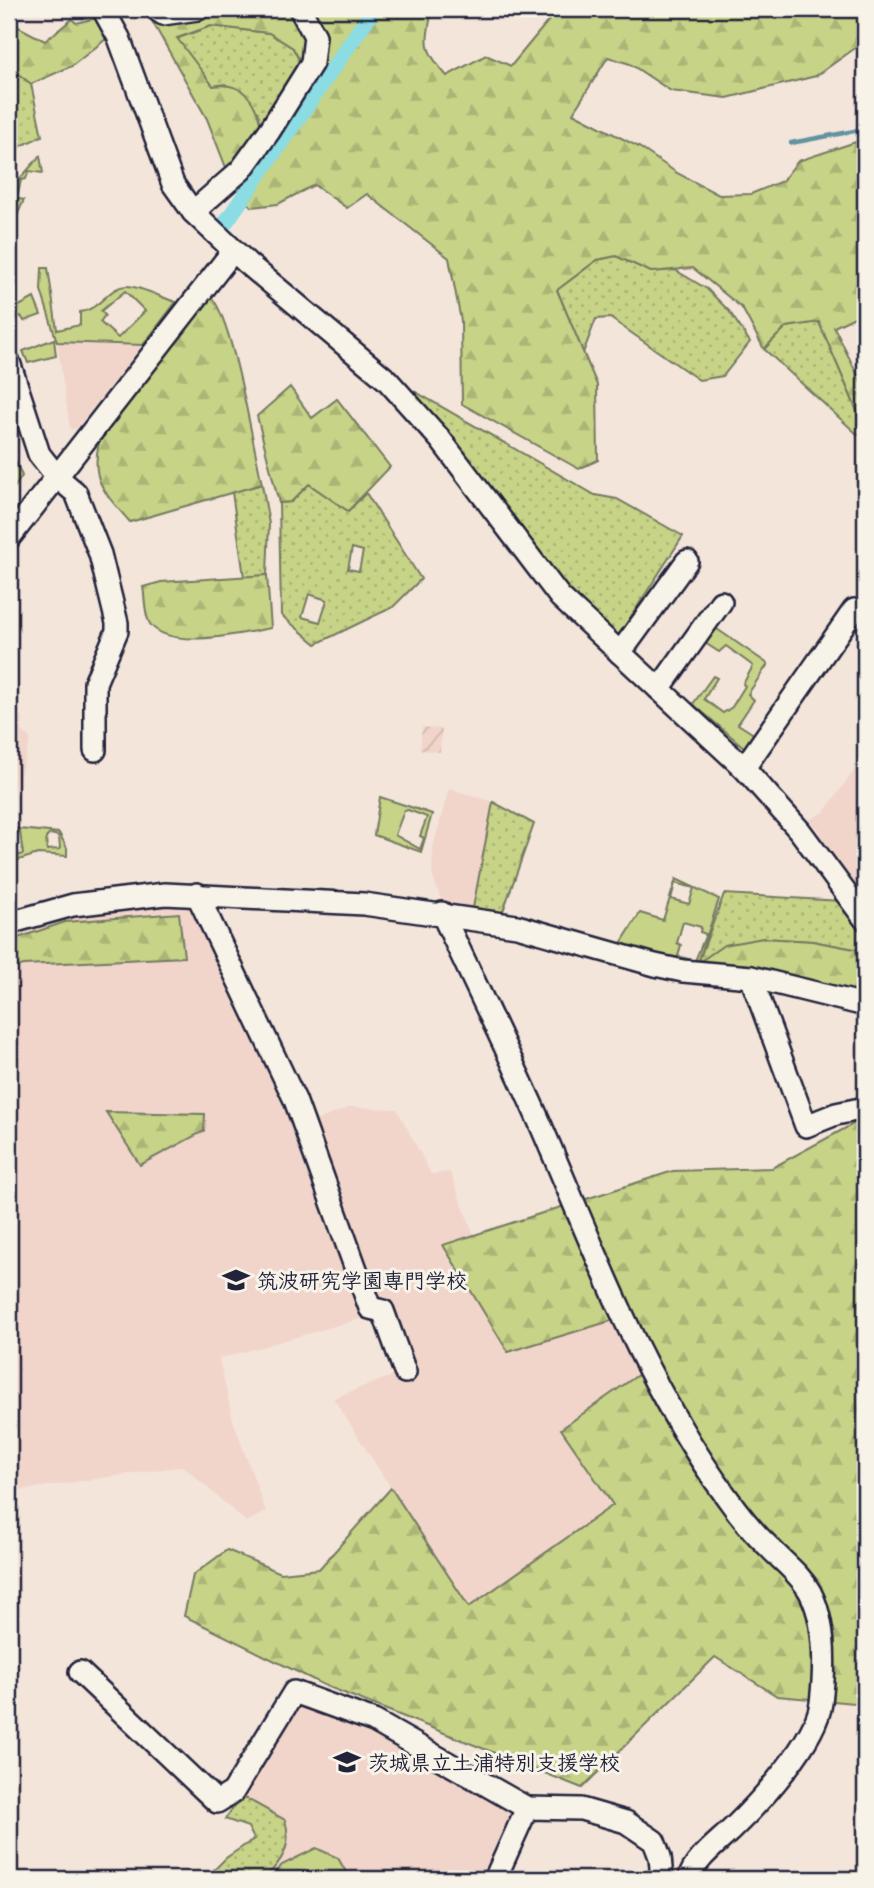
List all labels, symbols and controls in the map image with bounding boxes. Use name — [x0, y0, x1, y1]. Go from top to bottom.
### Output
school or university icon: 筑波研究学園専門学校 — [221, 1265, 251, 1295]
place label: 筑波研究学園専門学校 — [257, 1267, 467, 1294]
school or university icon: 茨城県立土浦特別支援学校 — [332, 1747, 362, 1777]
place label: 茨城県立土浦特別支援学校 — [368, 1749, 620, 1776]

